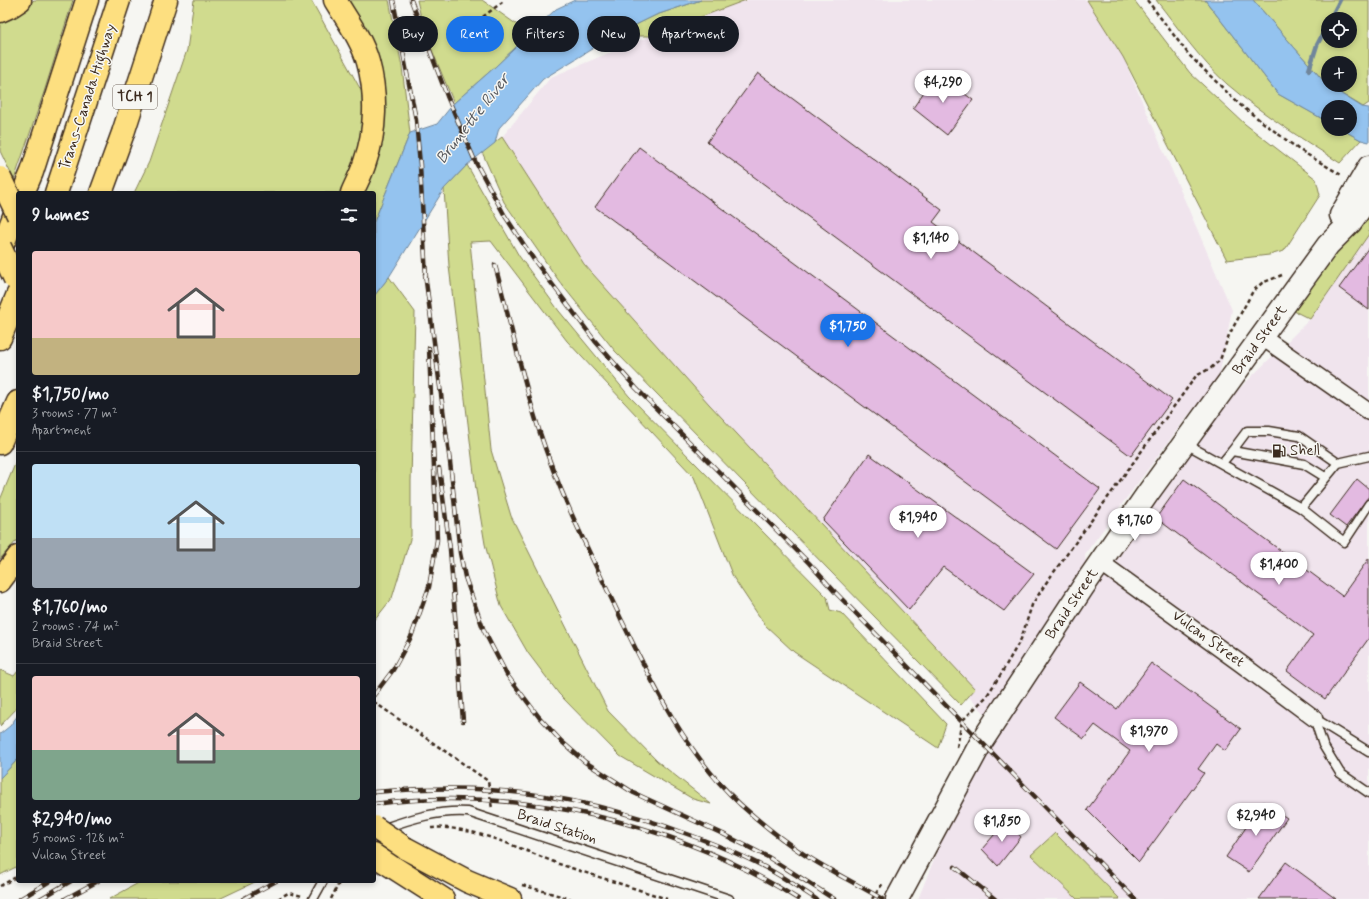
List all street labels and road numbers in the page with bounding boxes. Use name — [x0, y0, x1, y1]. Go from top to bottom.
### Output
street label: Trans-Canada Highway — [55, 21, 122, 173]
road number: TCH 1 — [113, 85, 157, 109]
street label: Braid Street — [1228, 301, 1292, 379]
street label: Braid Street — [1041, 564, 1103, 643]
street label: Vulcan Street — [1168, 606, 1249, 672]
street label: Braid Station — [514, 805, 600, 849]

